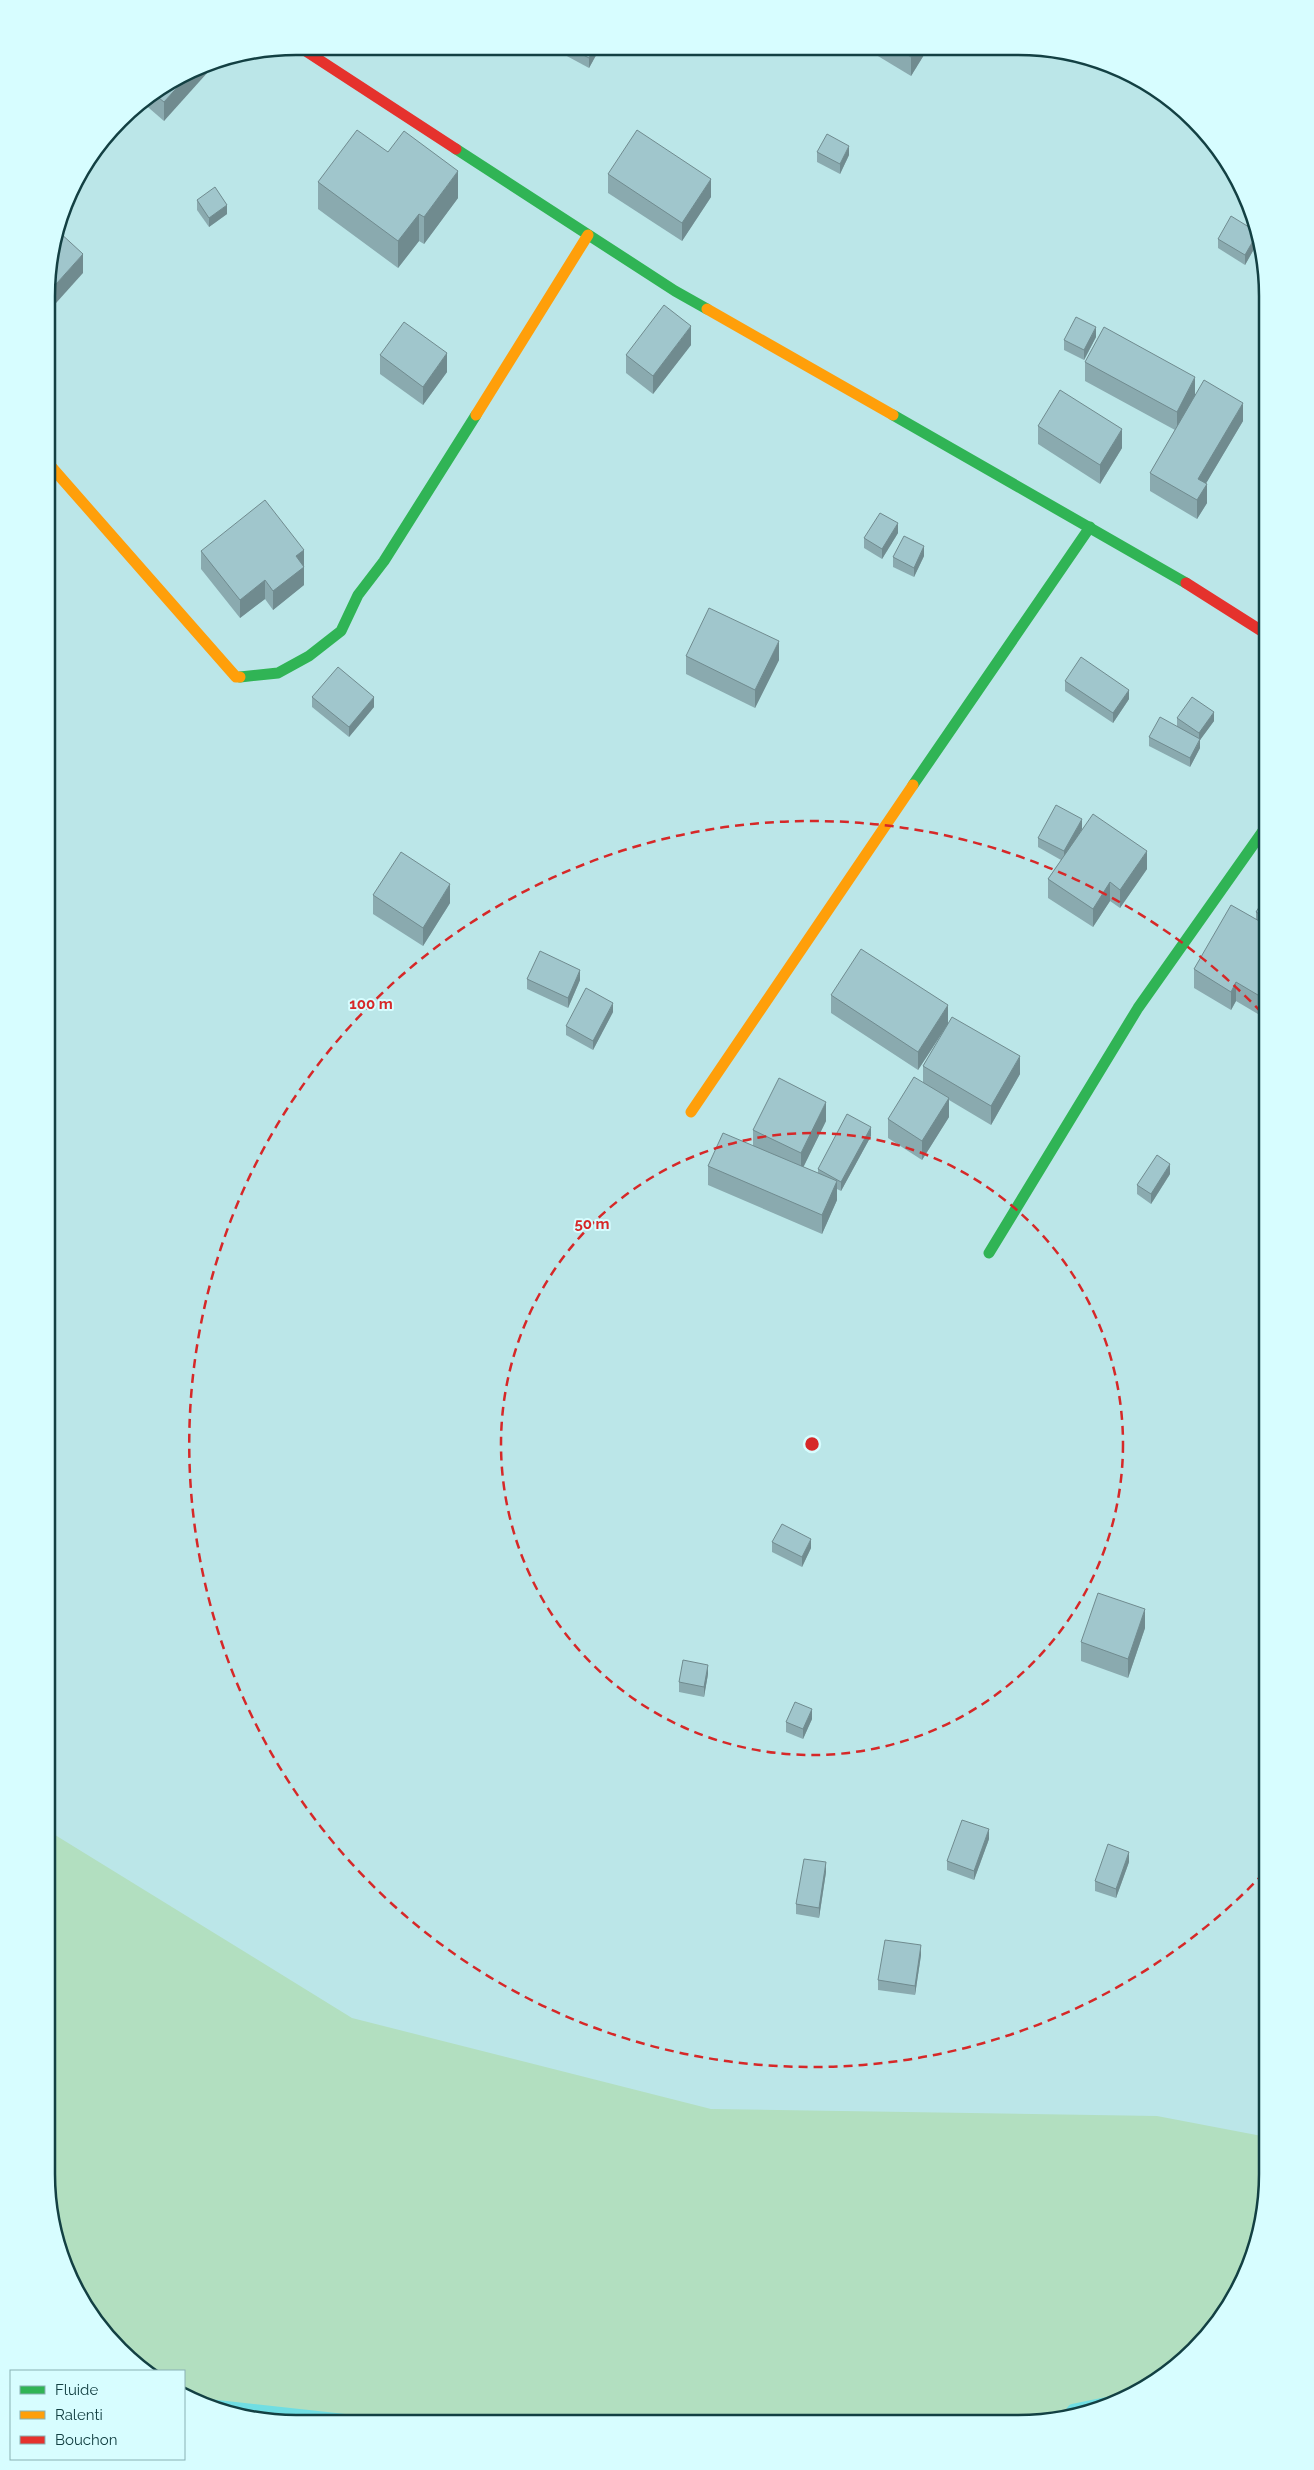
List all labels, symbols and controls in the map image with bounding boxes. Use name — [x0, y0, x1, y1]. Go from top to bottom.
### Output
text: 100 m — [349, 995, 393, 1013]
text: 50 m — [574, 1215, 610, 1233]
centre of rings — [803, 1435, 821, 1453]
legend — [10, 2370, 185, 2460]
text: Fluide — [55, 2381, 98, 2399]
text: Ralenti — [55, 2406, 103, 2424]
text: Bouchon — [55, 2431, 117, 2449]

